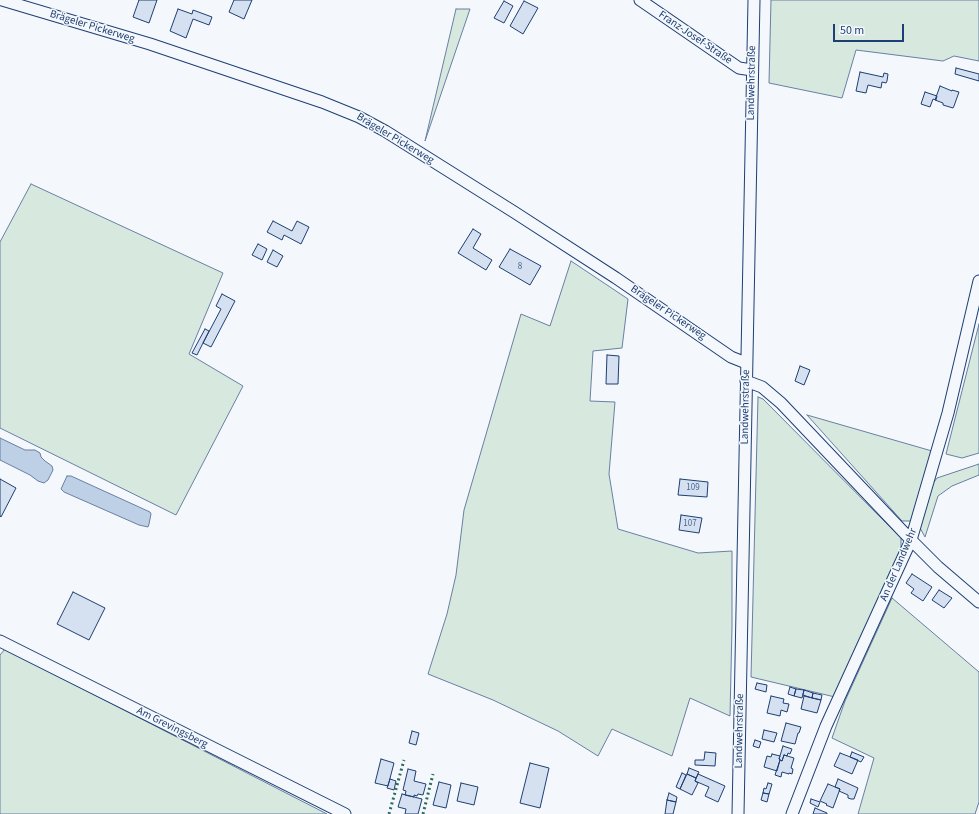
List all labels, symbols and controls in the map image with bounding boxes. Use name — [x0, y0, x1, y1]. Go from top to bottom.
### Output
street label: Brägeler Pickerweg — [48, 8, 136, 46]
street label: Franz-Josef-Straße — [656, 9, 734, 67]
scale bar — [835, 16, 906, 42]
text: 50 m — [840, 22, 864, 39]
street label: Landwehrstraße — [745, 45, 759, 121]
street label: Brägeler Pickerweg — [354, 111, 436, 167]
house number: 8 — [518, 262, 522, 272]
street label: Brägeler Pickerweg — [628, 283, 708, 343]
street label: Landwehrstraße — [739, 369, 753, 445]
house number: 109 — [686, 483, 700, 493]
house number: 107 — [683, 519, 697, 529]
street label: An der Landwehr — [878, 527, 920, 603]
street label: Landwehrstraße — [733, 693, 747, 769]
street label: Am Grevingsberg — [134, 704, 210, 752]

